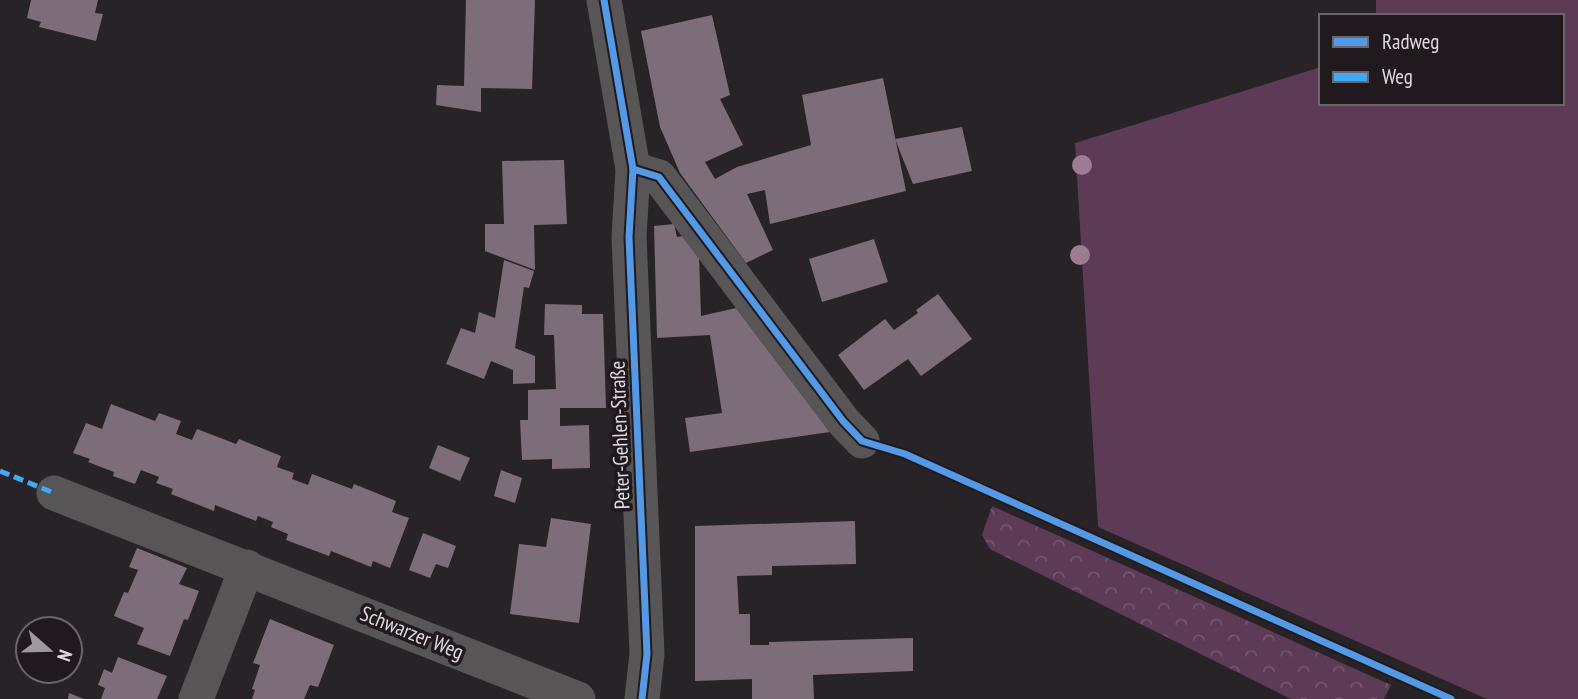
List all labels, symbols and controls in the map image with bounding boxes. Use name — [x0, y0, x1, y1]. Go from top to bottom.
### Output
legend — [1319, 14, 1564, 105]
text: Radweg — [1382, 28, 1439, 55]
text: Weg — [1382, 63, 1413, 90]
street label: Peter-Gehlen-Straße — [603, 360, 636, 510]
street label: Schwarzer Weg — [357, 600, 468, 665]
north arrow — [14, 615, 84, 685]
text: N — [52, 647, 78, 665]

